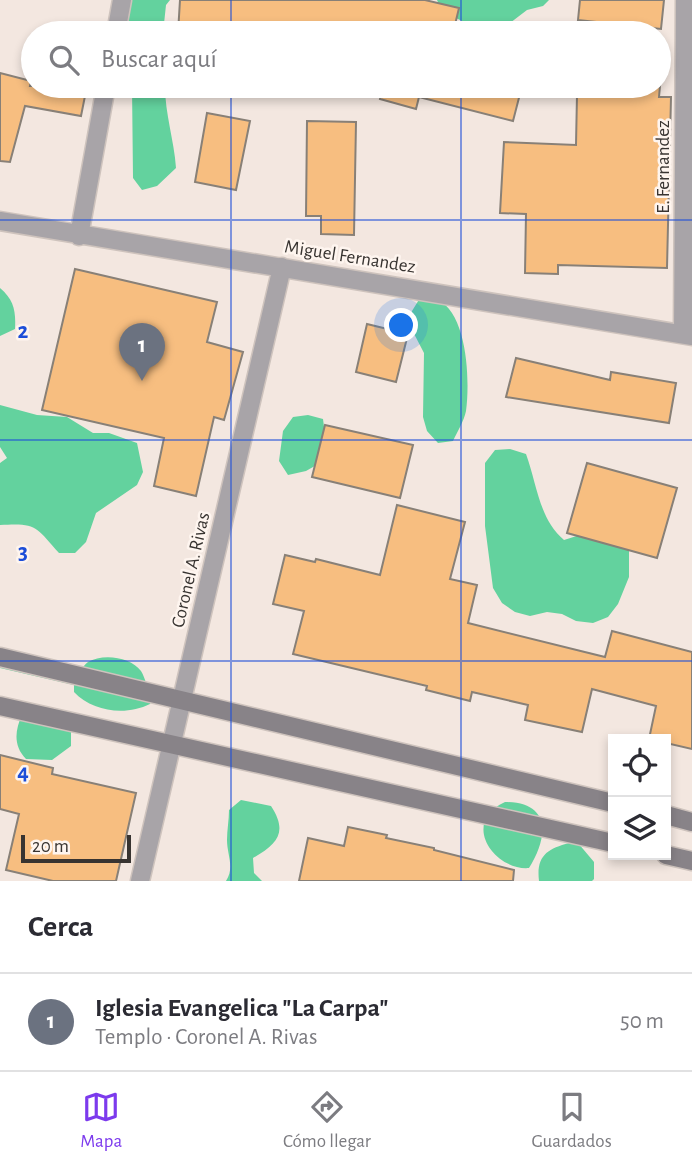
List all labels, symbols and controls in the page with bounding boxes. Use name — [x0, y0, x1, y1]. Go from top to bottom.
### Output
search box — [21, 21, 671, 98]
icon: search — [45, 41, 83, 79]
text: Buscar aquí — [101, 46, 217, 72]
street label: E. Fernandez — [654, 120, 673, 214]
street label: Miguel Fernandez — [283, 237, 417, 277]
your location — [384, 308, 418, 342]
text: 2 — [18, 320, 29, 343]
pin: 1 — [119, 323, 165, 381]
street label: Coronel A. Rivas — [169, 511, 213, 629]
text: 3 — [18, 541, 28, 564]
map controls — [608, 734, 671, 860]
button: locate — [608, 734, 671, 797]
text: 4 — [17, 761, 29, 784]
button: layers — [608, 797, 671, 860]
scale bar — [21, 832, 131, 864]
text: 20 m — [32, 837, 69, 856]
text: Cerca — [28, 912, 93, 942]
text: Iglesia Evangelica "La Carpa" — [95, 995, 388, 1021]
text: 1 — [47, 1010, 55, 1033]
text: 50 m — [620, 1010, 664, 1033]
text: Templo · Coronel A. Rivas — [95, 1026, 317, 1049]
tab: Mapa — [80, 1088, 122, 1153]
tab: Cómo llegar — [283, 1088, 371, 1153]
tab: Guardados — [531, 1088, 612, 1153]

